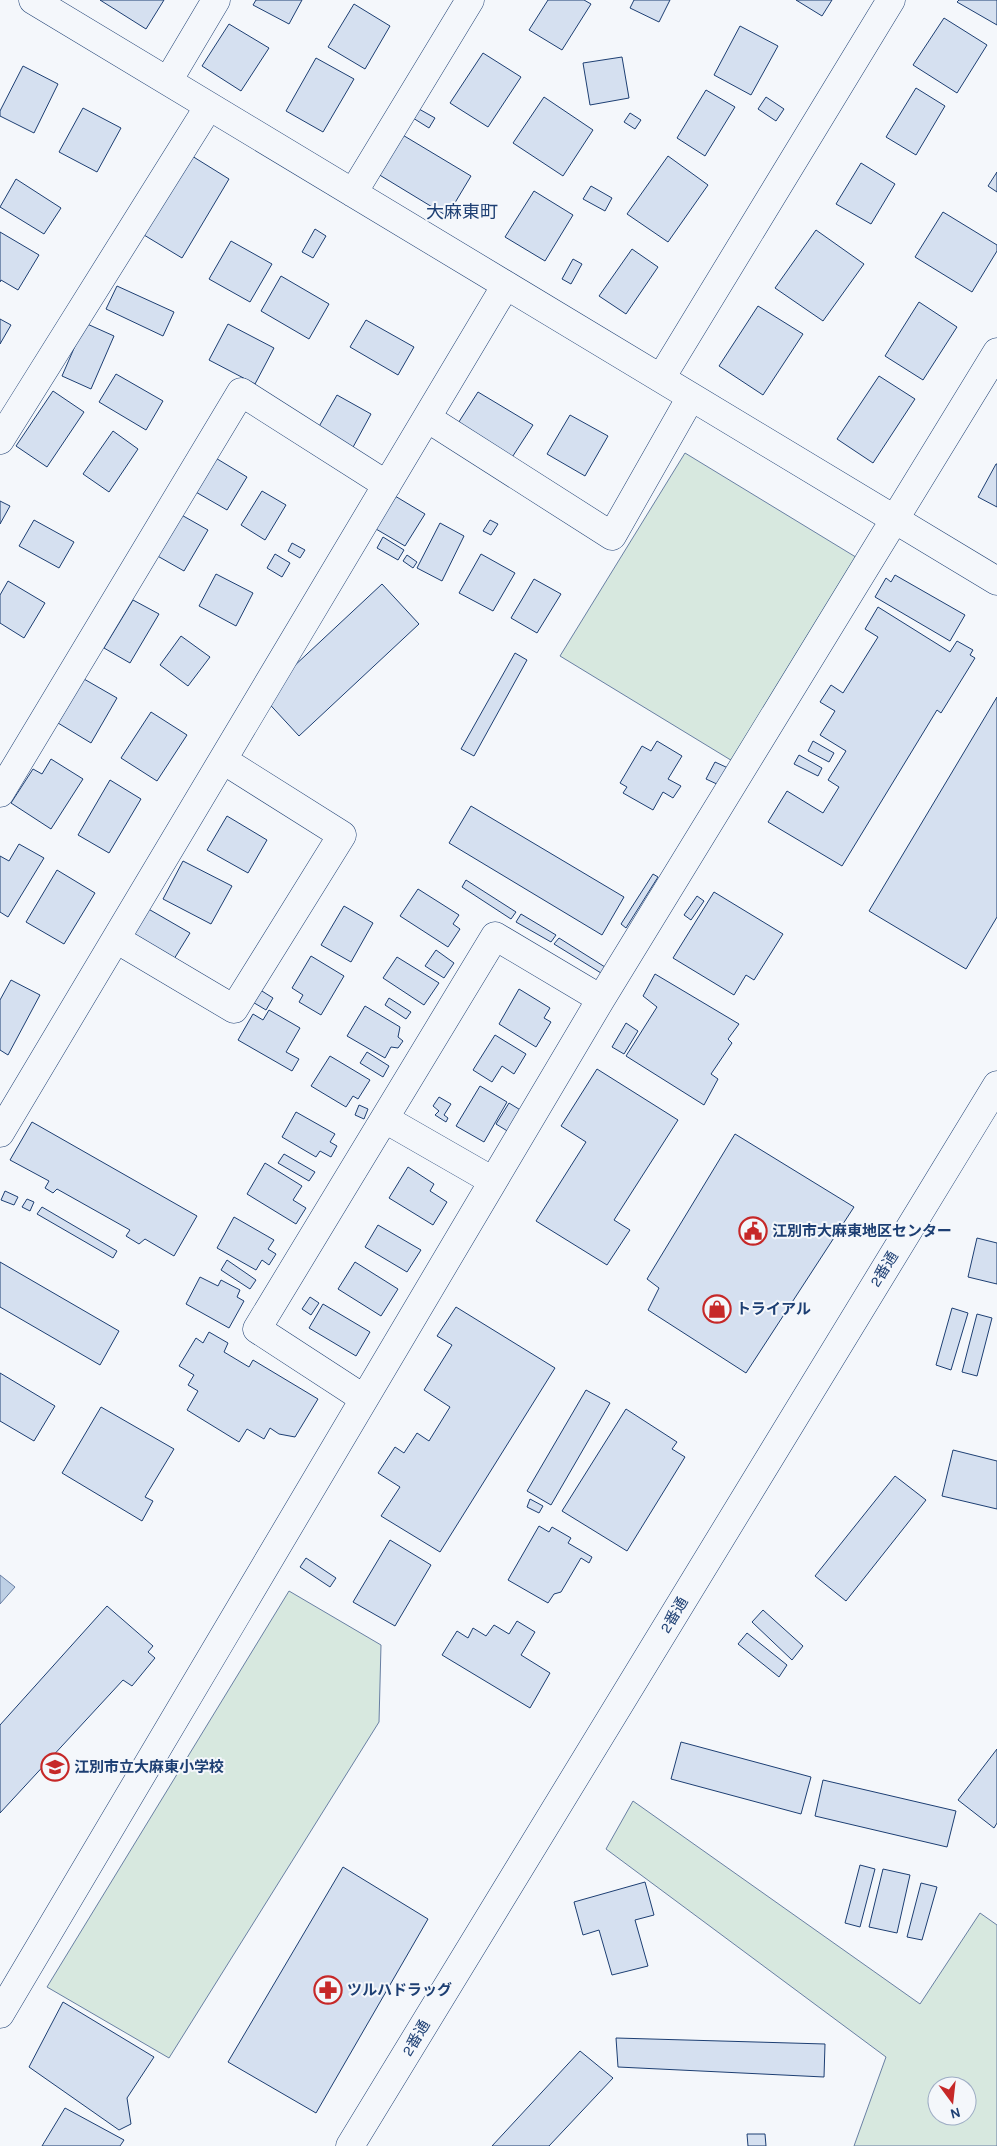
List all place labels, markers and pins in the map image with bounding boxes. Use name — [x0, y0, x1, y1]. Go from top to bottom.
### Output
public building icon: 江別市大麻東地区センター — [738, 1216, 768, 1246]
place label: 江別市大麻東地区センター — [772, 1222, 952, 1240]
shop icon: トライアル — [702, 1294, 732, 1324]
place label: トライアル — [736, 1300, 811, 1318]
school or university icon: 江別市立大麻東小学校 — [40, 1752, 70, 1782]
place label: 江別市立大麻東小学校 — [74, 1758, 224, 1776]
pharmacy icon: ツルハドラッグ — [313, 1975, 343, 2005]
place label: ツルハドラッグ — [347, 1981, 452, 1999]

